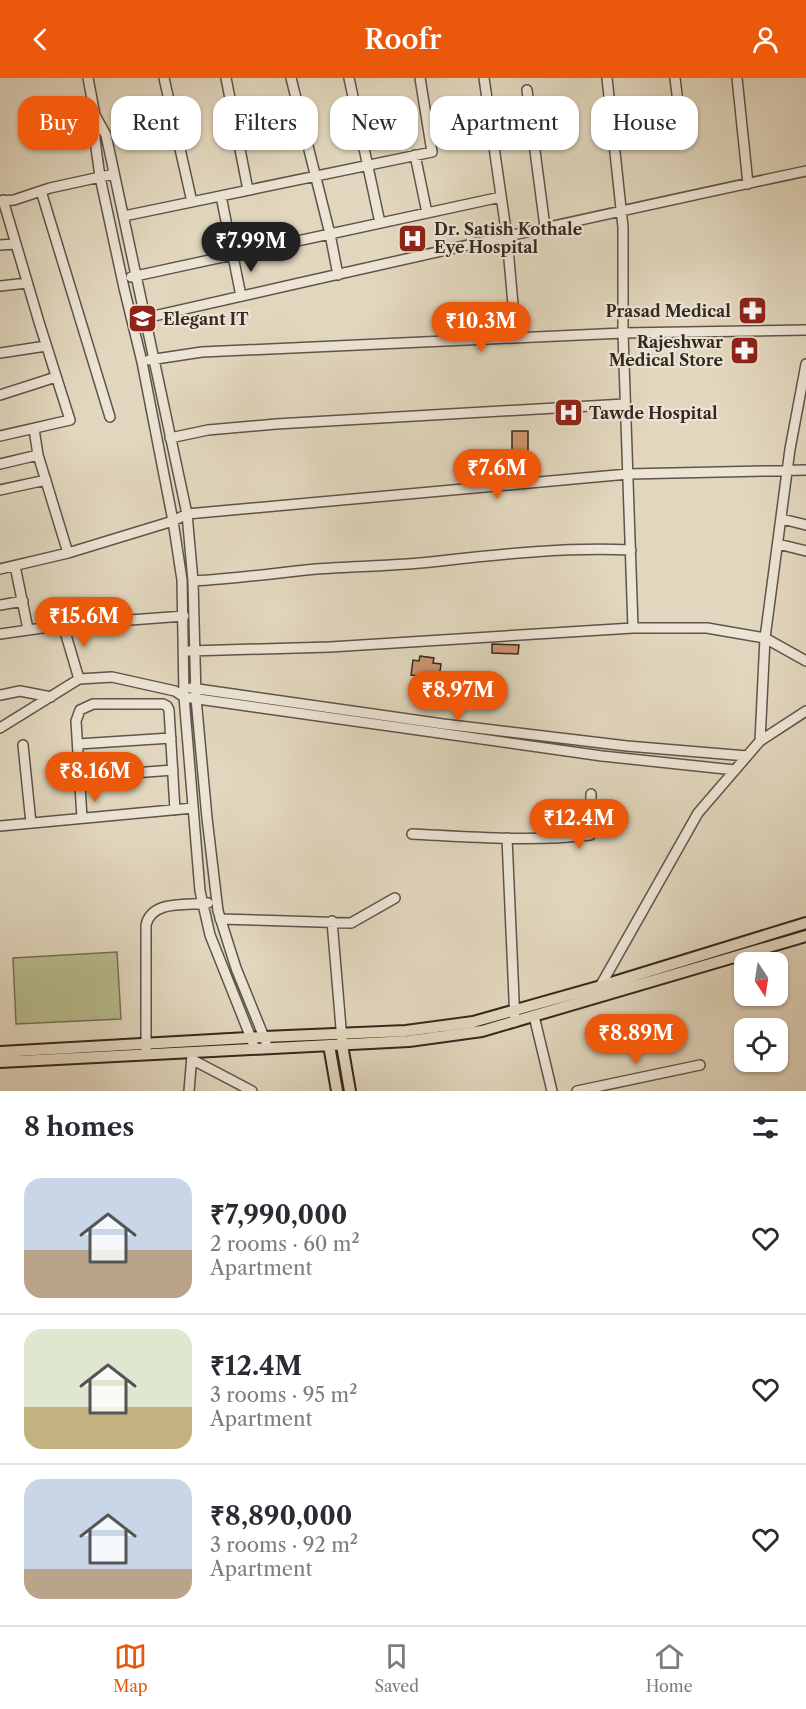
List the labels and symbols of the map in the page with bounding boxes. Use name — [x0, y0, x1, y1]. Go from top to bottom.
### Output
place label: Dr. Satish Kothale Eye Hospital — [434, 219, 583, 257]
pin: ₹7.99M — [202, 222, 300, 273]
hospital icon: Dr. Satish Kothale Eye Hospital — [397, 222, 429, 254]
pharmacy icon: Prasad Medical — [736, 295, 768, 327]
place label: Prasad Medical — [605, 301, 731, 321]
pin: ₹10.3M — [432, 302, 530, 353]
school or university icon: Elegant IT — [126, 303, 158, 335]
place label: Elegant IT — [163, 309, 249, 329]
place label: Rajeshwar Medical Store — [609, 332, 723, 370]
pharmacy icon: Rajeshwar Medical Store — [728, 335, 760, 367]
hospital icon: Tawde Hospital — [552, 397, 584, 429]
place label: Tawde Hospital — [589, 403, 718, 423]
pin: ₹7.6M — [455, 449, 539, 500]
pin: ₹15.6M — [35, 597, 133, 648]
pin: ₹8.97M — [409, 671, 507, 722]
pin: ₹8.16M — [46, 752, 144, 803]
pin: ₹12.4M — [530, 799, 628, 850]
north arrow — [734, 952, 788, 1006]
pin: ₹8.89M — [587, 1014, 685, 1065]

